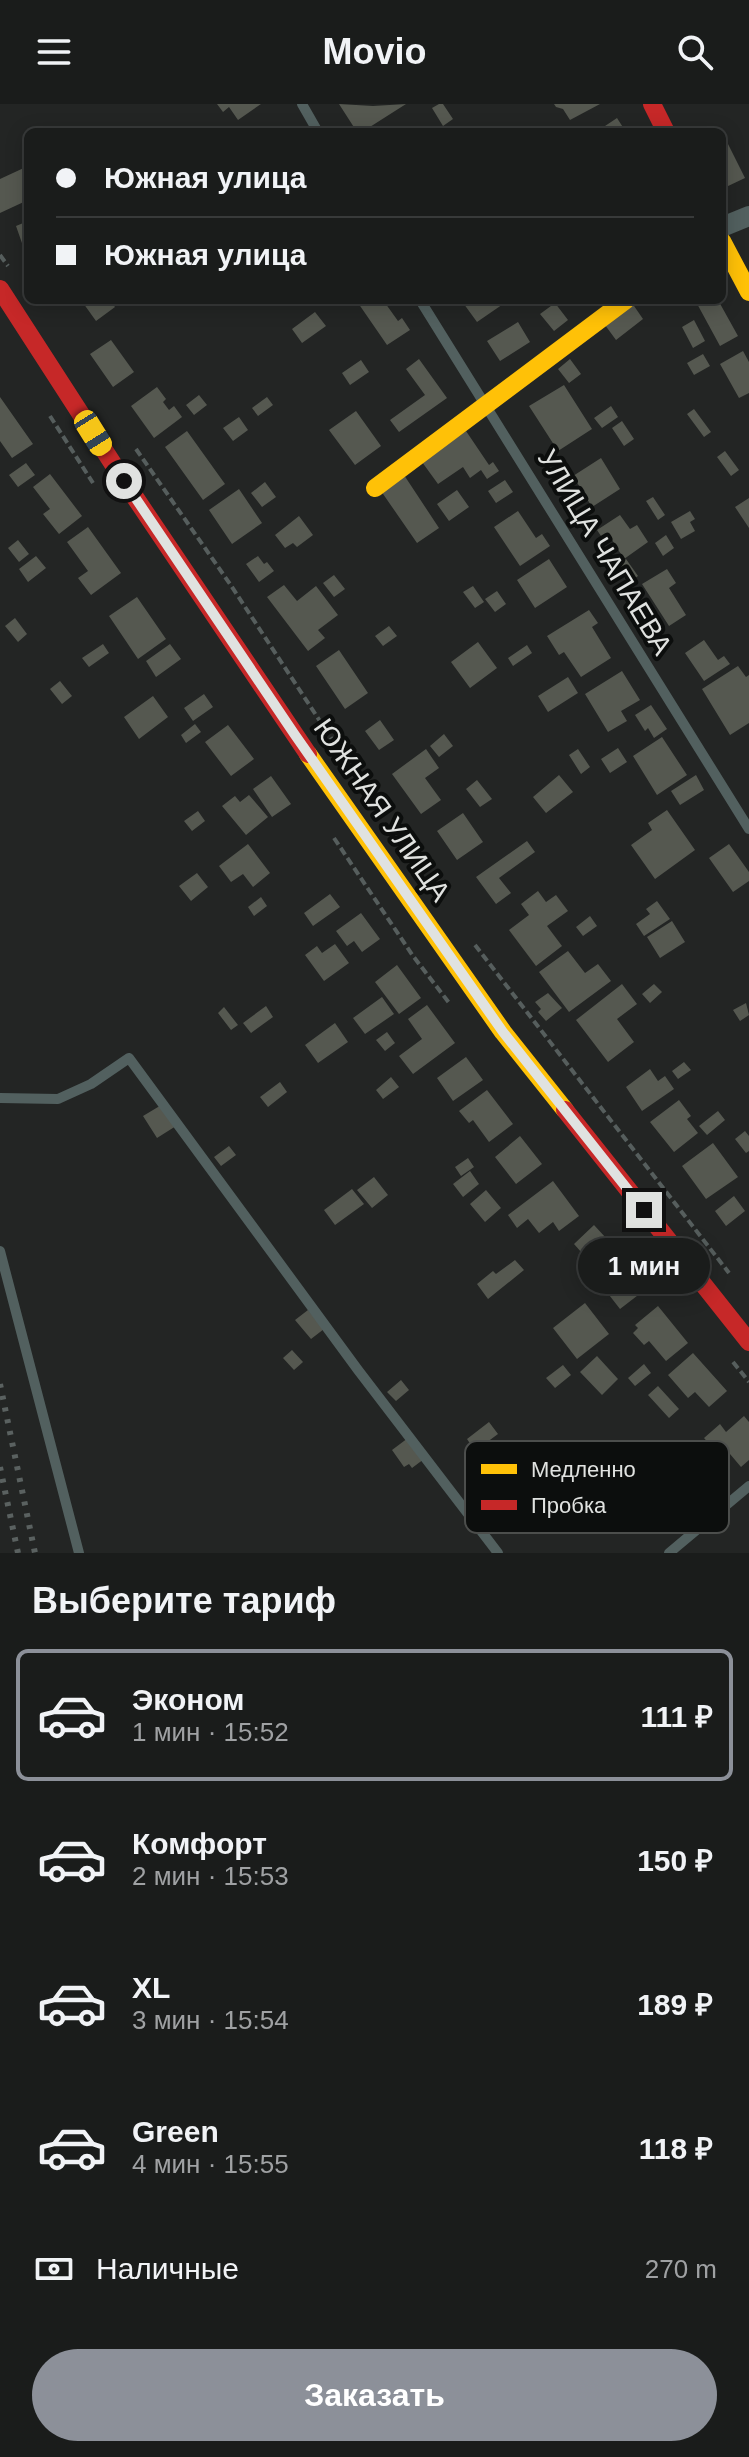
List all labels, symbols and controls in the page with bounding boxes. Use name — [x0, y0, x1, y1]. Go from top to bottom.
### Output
icon: menu — [32, 30, 76, 74]
icon: search — [673, 30, 717, 74]
text: Movio — [323, 31, 427, 72]
text: Южная улица — [104, 161, 307, 194]
text: Южная улица — [104, 238, 307, 271]
car — [70, 406, 116, 460]
street label: УЛИЦА ЧАПАЕВА — [532, 444, 679, 660]
route start — [106, 463, 142, 499]
street label: ЮЖНАЯ УЛИЦА — [308, 713, 457, 907]
route end — [626, 1192, 662, 1228]
callout: 1 мин — [578, 1238, 710, 1294]
text: 1 мин — [608, 1251, 680, 1281]
legend — [465, 1441, 729, 1533]
text: Медленно — [531, 1457, 636, 1482]
text: Пробка — [531, 1493, 607, 1518]
text: Выберите тариф — [32, 1580, 336, 1621]
icon: car — [36, 1679, 108, 1751]
text: Эконом — [132, 1683, 245, 1716]
text: 111 ₽ — [640, 1700, 713, 1733]
text: 1 мин · 15:52 — [132, 1717, 289, 1747]
icon: car — [36, 1823, 108, 1895]
text: Комфорт — [132, 1827, 267, 1860]
text: 150 ₽ — [637, 1844, 713, 1877]
text: 2 мин · 15:53 — [132, 1861, 289, 1891]
icon: car — [36, 1967, 108, 2039]
text: XL — [132, 1971, 170, 2004]
text: 189 ₽ — [637, 1988, 713, 2021]
text: 3 мин · 15:54 — [132, 2005, 289, 2035]
icon: car — [36, 2111, 108, 2183]
text: Green — [132, 2115, 219, 2148]
text: 118 ₽ — [639, 2132, 713, 2165]
text: 4 мин · 15:55 — [132, 2149, 289, 2179]
icon: cash — [32, 2247, 76, 2291]
text: Наличные — [96, 2252, 239, 2285]
text: 270 m — [645, 2254, 717, 2284]
button: Заказать — [32, 2349, 717, 2441]

